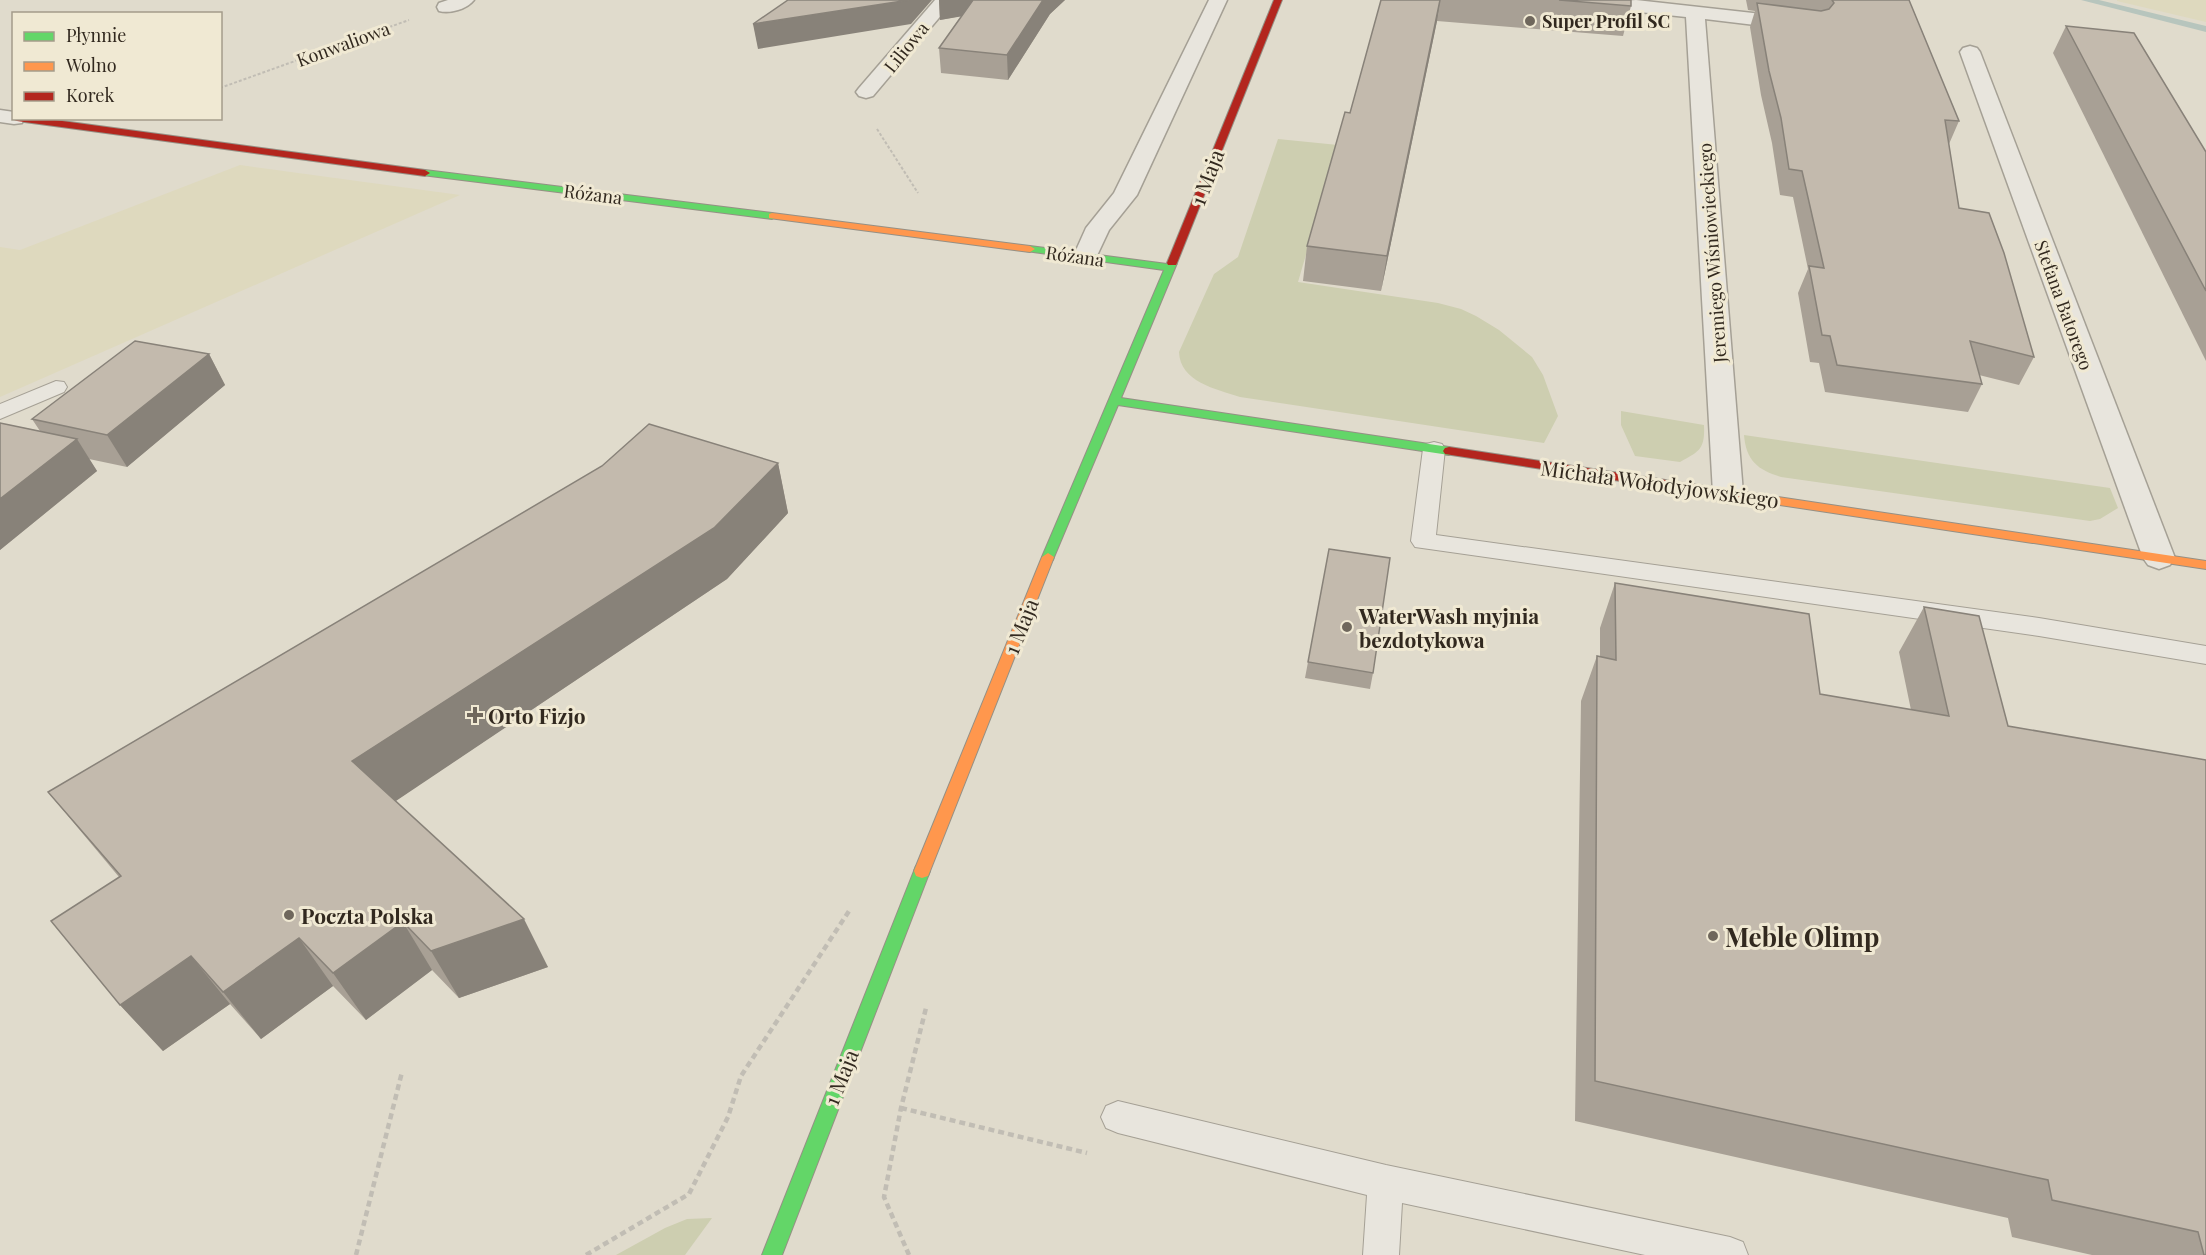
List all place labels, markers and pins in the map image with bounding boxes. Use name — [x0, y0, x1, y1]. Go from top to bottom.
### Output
place label: Super Profil SC — [1542, 9, 1670, 33]
marker: Super Profil SC — [1523, 14, 1537, 28]
place label: WaterWash myjnia bezdotykowa — [1358, 601, 1539, 653]
marker: WaterWash myjnia bezdotykowa — [1340, 620, 1354, 634]
place label: Orto Fizjo — [488, 701, 586, 729]
marker: Orto Fizjo — [466, 706, 484, 724]
place label: Poczta Polska — [301, 901, 434, 929]
marker: Poczta Polska — [282, 908, 296, 922]
place label: Meble Olimp — [1725, 919, 1879, 954]
marker: Meble Olimp — [1706, 929, 1720, 943]

